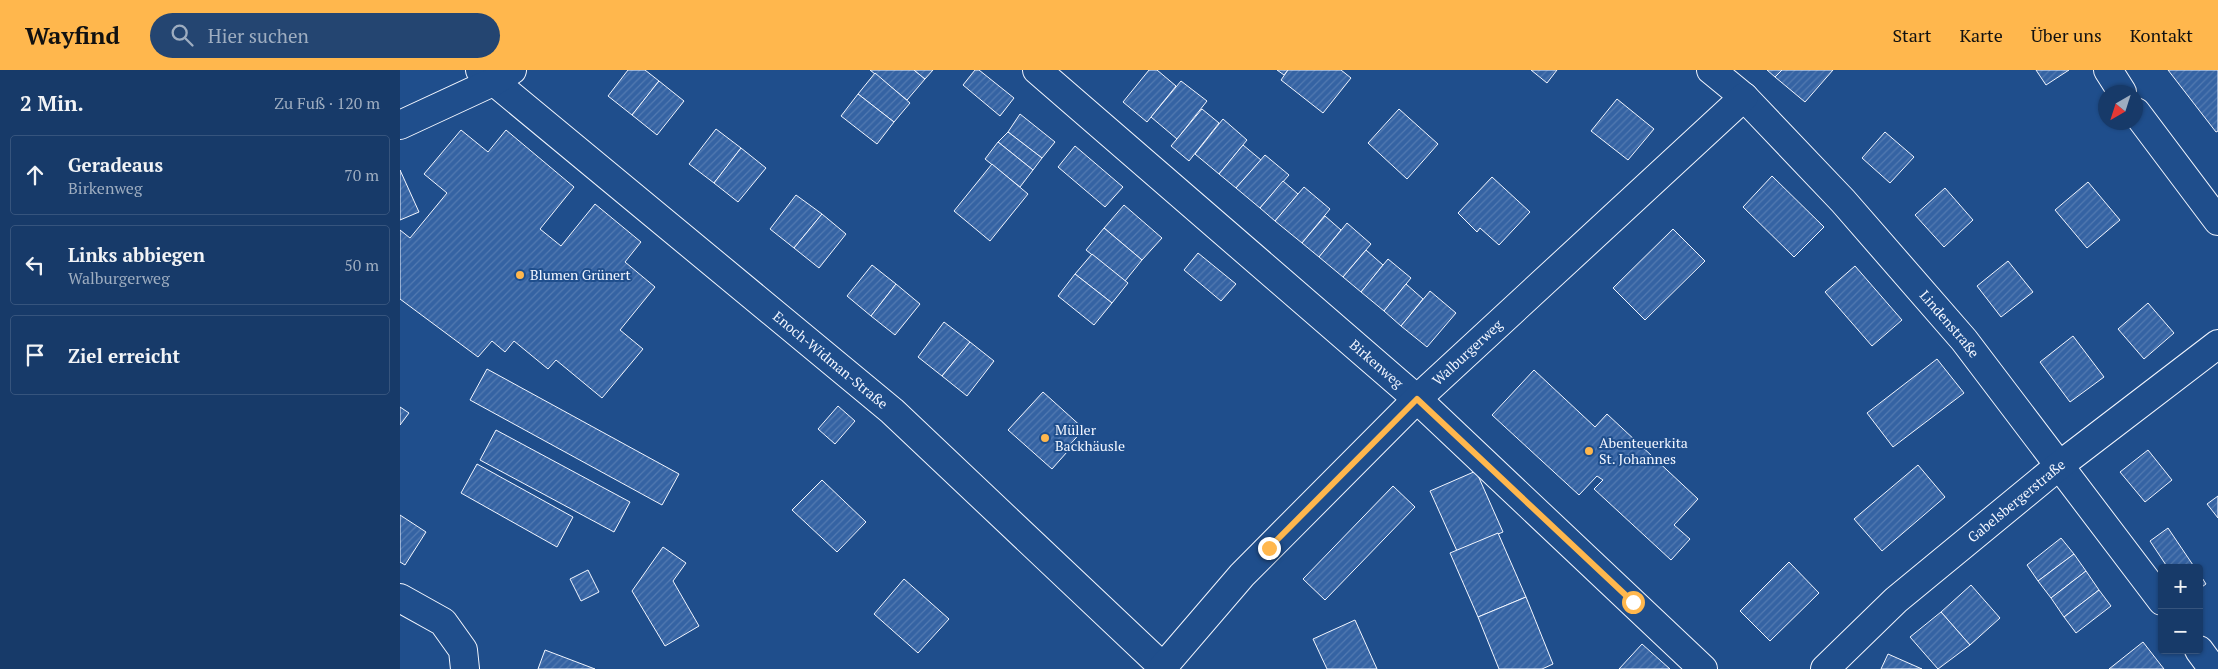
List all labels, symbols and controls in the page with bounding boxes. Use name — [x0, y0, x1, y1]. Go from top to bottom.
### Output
search box — [150, 13, 500, 58]
text: Wayfind — [25, 19, 120, 51]
icon: search — [168, 21, 196, 49]
text: Hier suchen — [208, 23, 309, 48]
text: Start — [1892, 23, 1931, 47]
text: Karte — [1959, 23, 2003, 47]
text: Über uns — [2031, 23, 2102, 47]
text: Kontakt — [2130, 23, 2193, 47]
north arrow — [2098, 85, 2143, 130]
text: 2 Min. — [20, 89, 84, 117]
text: Zu Fuß · 120 m — [274, 92, 380, 114]
text: Geradeaus — [68, 152, 163, 177]
icon: ahead — [21, 161, 49, 189]
text: 70 m — [344, 164, 379, 186]
text: Birkenweg — [68, 177, 142, 199]
text: Links abbiegen — [68, 242, 205, 267]
icon: left — [21, 251, 49, 279]
text: 50 m — [344, 254, 379, 276]
place label: Blumen Grünert — [530, 265, 631, 284]
text: Walburgerweg — [68, 267, 170, 289]
marker: Blumen Grünert — [514, 269, 526, 281]
street label: Lindenstraße — [1916, 286, 1984, 361]
street label: Enoch-Widman-Straße — [769, 307, 892, 413]
street label: Walburgerweg — [1428, 315, 1507, 389]
street label: Birkenweg — [1346, 335, 1408, 392]
icon: arrive — [21, 341, 49, 369]
text: Ziel erreicht — [68, 343, 180, 368]
place label: Müller Backhäusle — [1055, 420, 1125, 455]
marker: Müller Backhäusle — [1039, 432, 1051, 444]
place label: Abenteuerkita St. Johannes — [1599, 433, 1688, 468]
marker: Abenteuerkita St. Johannes — [1583, 445, 1595, 457]
street label: Gabelsbergerstraße — [1963, 454, 2069, 546]
route end — [1258, 537, 1281, 560]
map controls — [2158, 564, 2203, 654]
button: + — [2158, 564, 2203, 609]
route start — [1622, 591, 1645, 614]
button: − — [2158, 609, 2203, 654]

